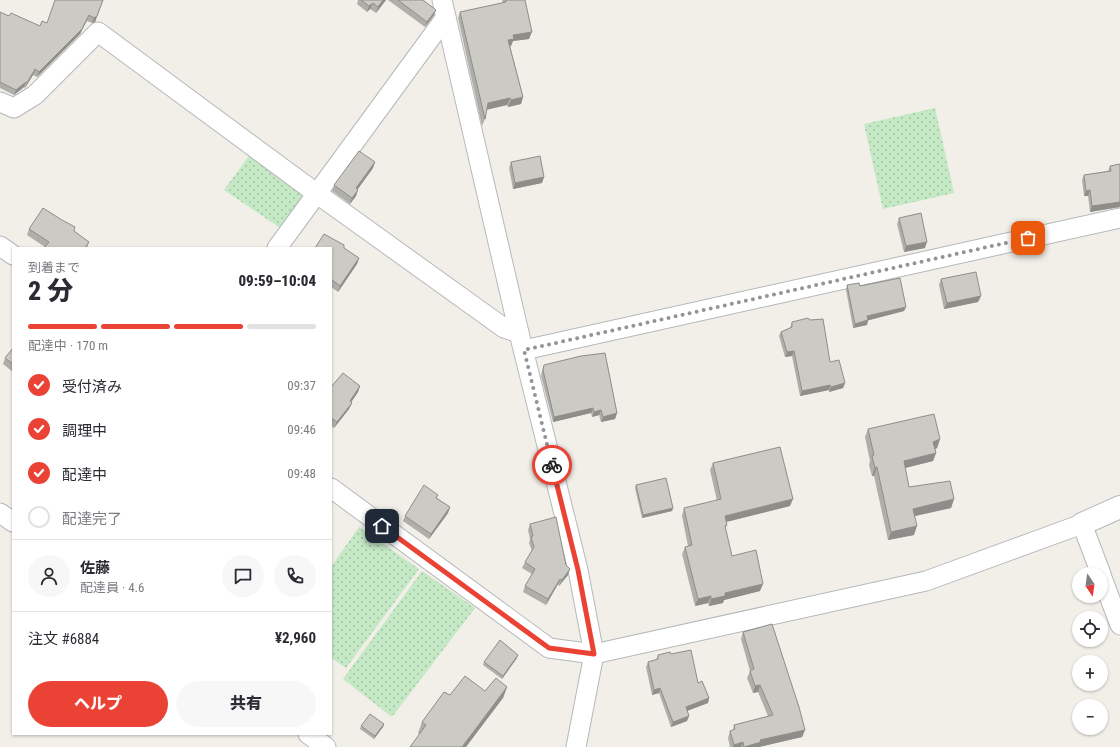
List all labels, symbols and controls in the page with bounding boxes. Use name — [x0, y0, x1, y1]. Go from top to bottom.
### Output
pin — [1011, 221, 1045, 255]
icon: bag — [1017, 227, 1039, 249]
text: 到着まで — [28, 260, 80, 275]
text: 09:59–10:04 — [238, 272, 316, 290]
text: 2 分 — [28, 276, 73, 306]
text: 配達中 · 170 m — [28, 338, 108, 353]
icon: check — [28, 374, 50, 396]
text: 受付済み — [62, 378, 122, 396]
text: 09:37 — [287, 378, 316, 393]
icon: check — [28, 418, 50, 440]
text: 調理中 — [62, 422, 107, 440]
text: 09:46 — [287, 422, 316, 437]
courier — [532, 445, 572, 485]
icon: bike — [541, 454, 563, 476]
icon: check — [28, 462, 50, 484]
text: 配達中 — [62, 466, 107, 484]
text: 09:48 — [287, 466, 316, 481]
pin — [365, 509, 399, 543]
text: 配達完了 — [62, 510, 122, 528]
icon: home — [371, 515, 393, 537]
button: person — [28, 555, 70, 597]
button: chat — [222, 555, 264, 597]
button: phone — [274, 555, 316, 597]
text: 佐藤 — [80, 559, 110, 577]
north arrow — [1072, 567, 1108, 603]
map controls — [1072, 567, 1108, 735]
text: 配達員 · 4.6 — [80, 580, 144, 595]
button: locate — [1072, 611, 1108, 647]
text: ¥2,960 — [275, 629, 316, 647]
text: 注文 #6884 — [28, 630, 99, 648]
button: + — [1072, 655, 1108, 691]
button: ヘルプ — [28, 681, 168, 727]
button: 共有 — [176, 681, 316, 727]
button: − — [1072, 699, 1108, 735]

